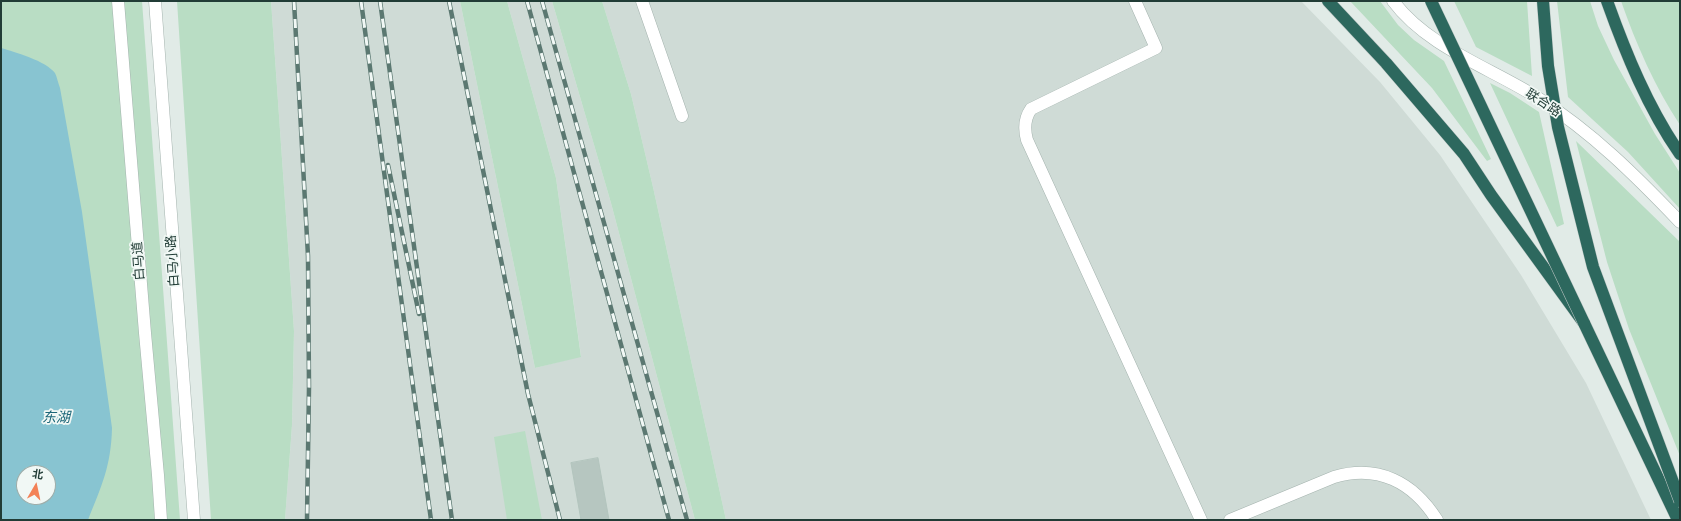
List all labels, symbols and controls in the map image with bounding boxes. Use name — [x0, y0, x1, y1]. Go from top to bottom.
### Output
street label: 联合路 — [1522, 86, 1564, 120]
street label: 白马小路 — [163, 235, 183, 287]
street label: 白马道 — [130, 241, 148, 281]
water label: 东湖 — [42, 410, 70, 426]
north arrow — [16, 465, 56, 505]
text: 北 — [31, 466, 44, 482]

